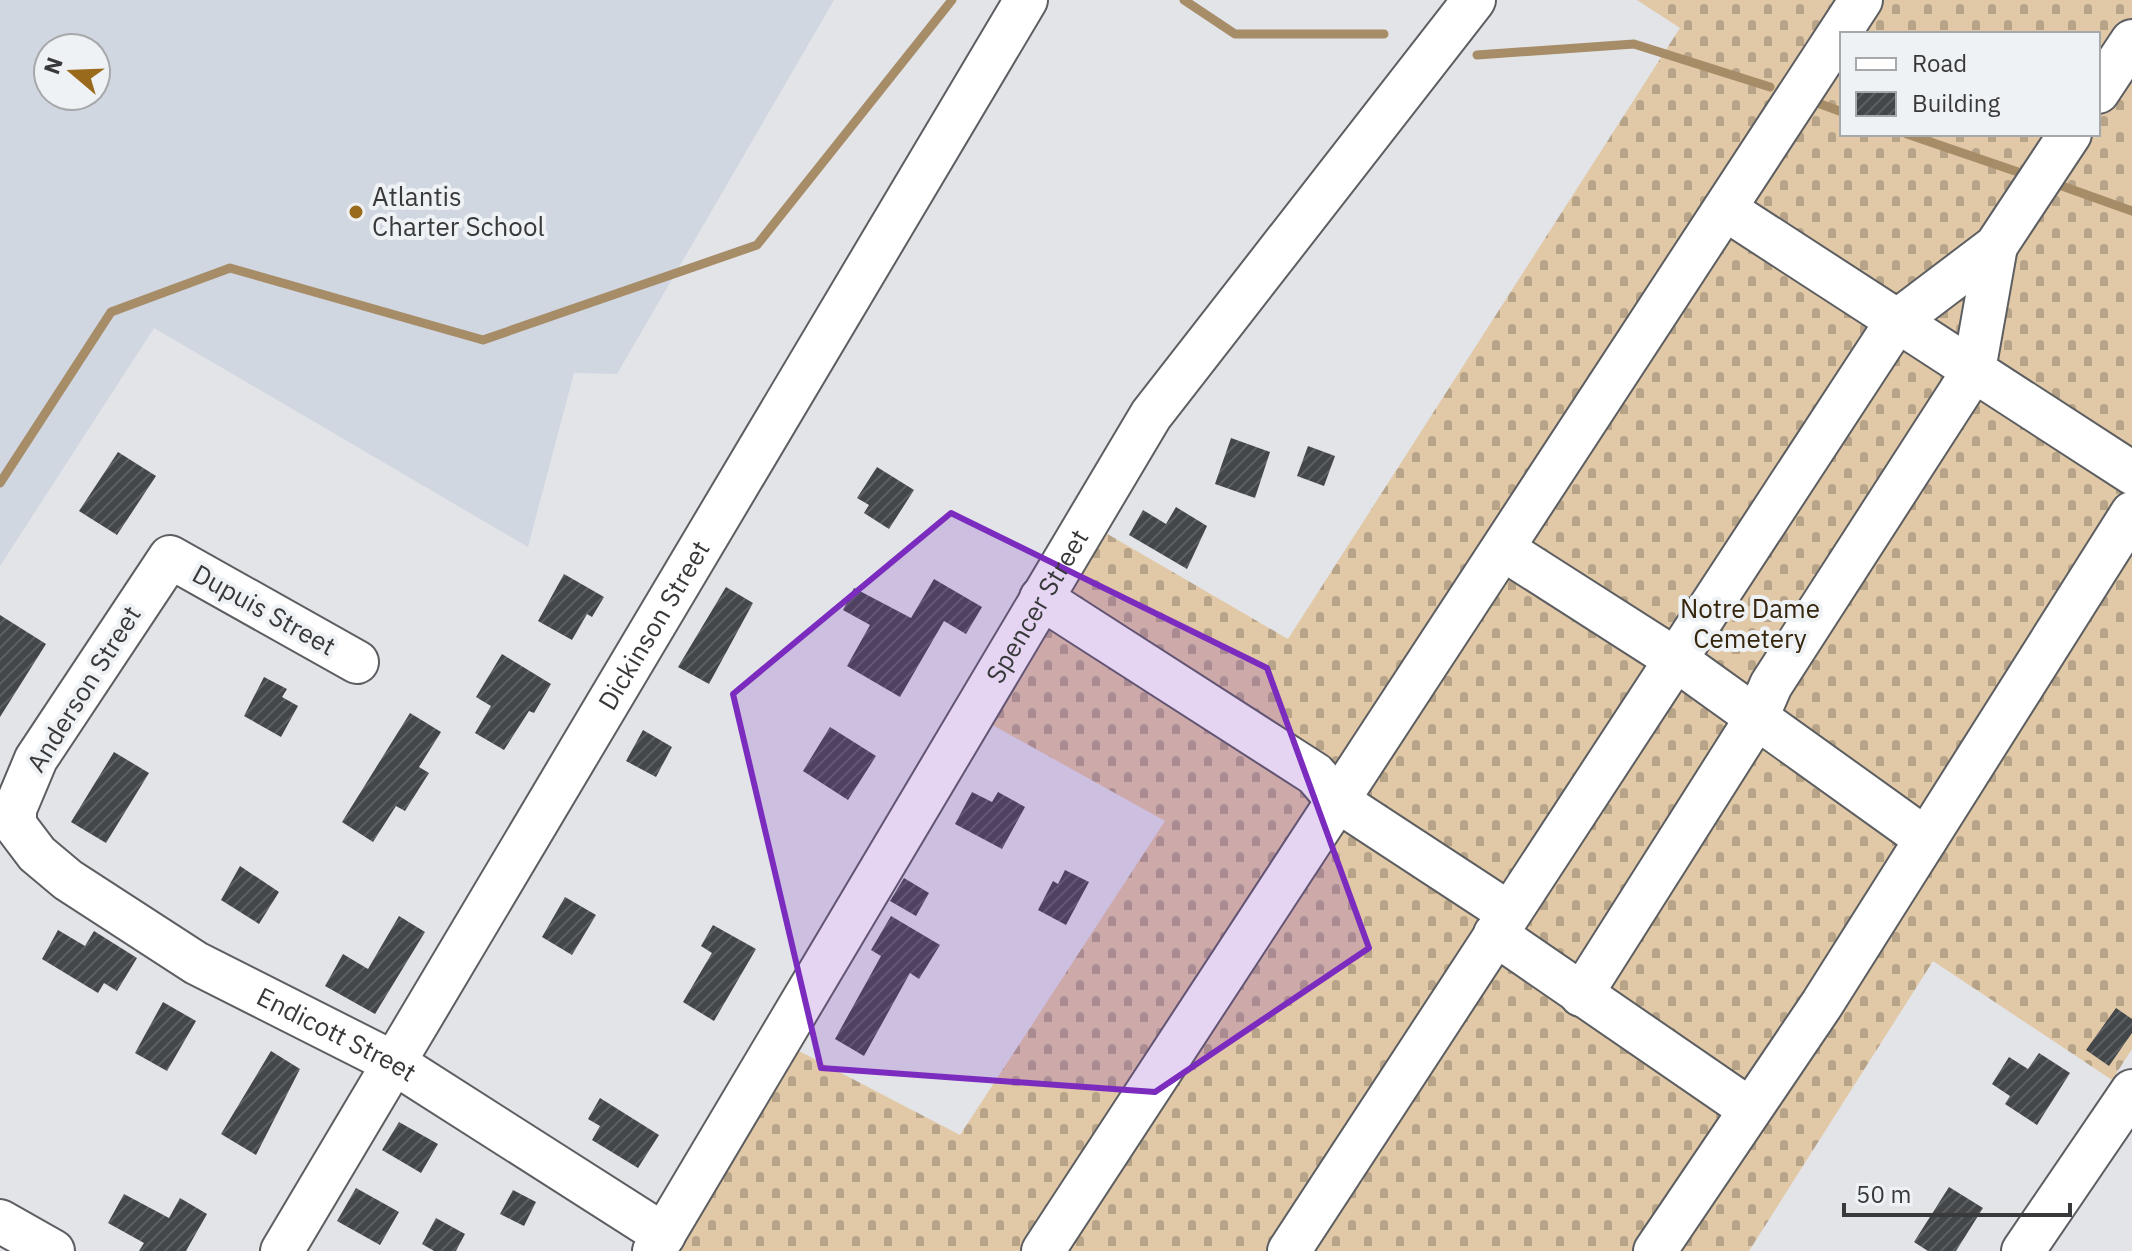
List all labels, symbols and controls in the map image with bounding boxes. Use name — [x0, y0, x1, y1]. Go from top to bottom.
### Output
north arrow — [32, 32, 112, 112]
legend — [1840, 32, 2100, 136]
text: Road — [1912, 47, 1967, 79]
text: N — [36, 53, 69, 78]
text: Building — [1912, 87, 2000, 119]
place label: Atlantis Charter School — [372, 179, 545, 243]
marker: Atlantis Charter School — [347, 203, 365, 221]
street label: Spencer Street — [977, 523, 1095, 689]
street label: Dickinson Street — [590, 534, 717, 716]
street label: Dupuis Street — [187, 556, 342, 662]
park label: Notre Dame Cemetery — [1680, 591, 1820, 655]
street label: Anderson Street — [18, 599, 148, 778]
street label: Endicott Street — [251, 979, 423, 1089]
scale bar — [1844, 1167, 2070, 1217]
text: 50 m — [1856, 1178, 1911, 1210]

